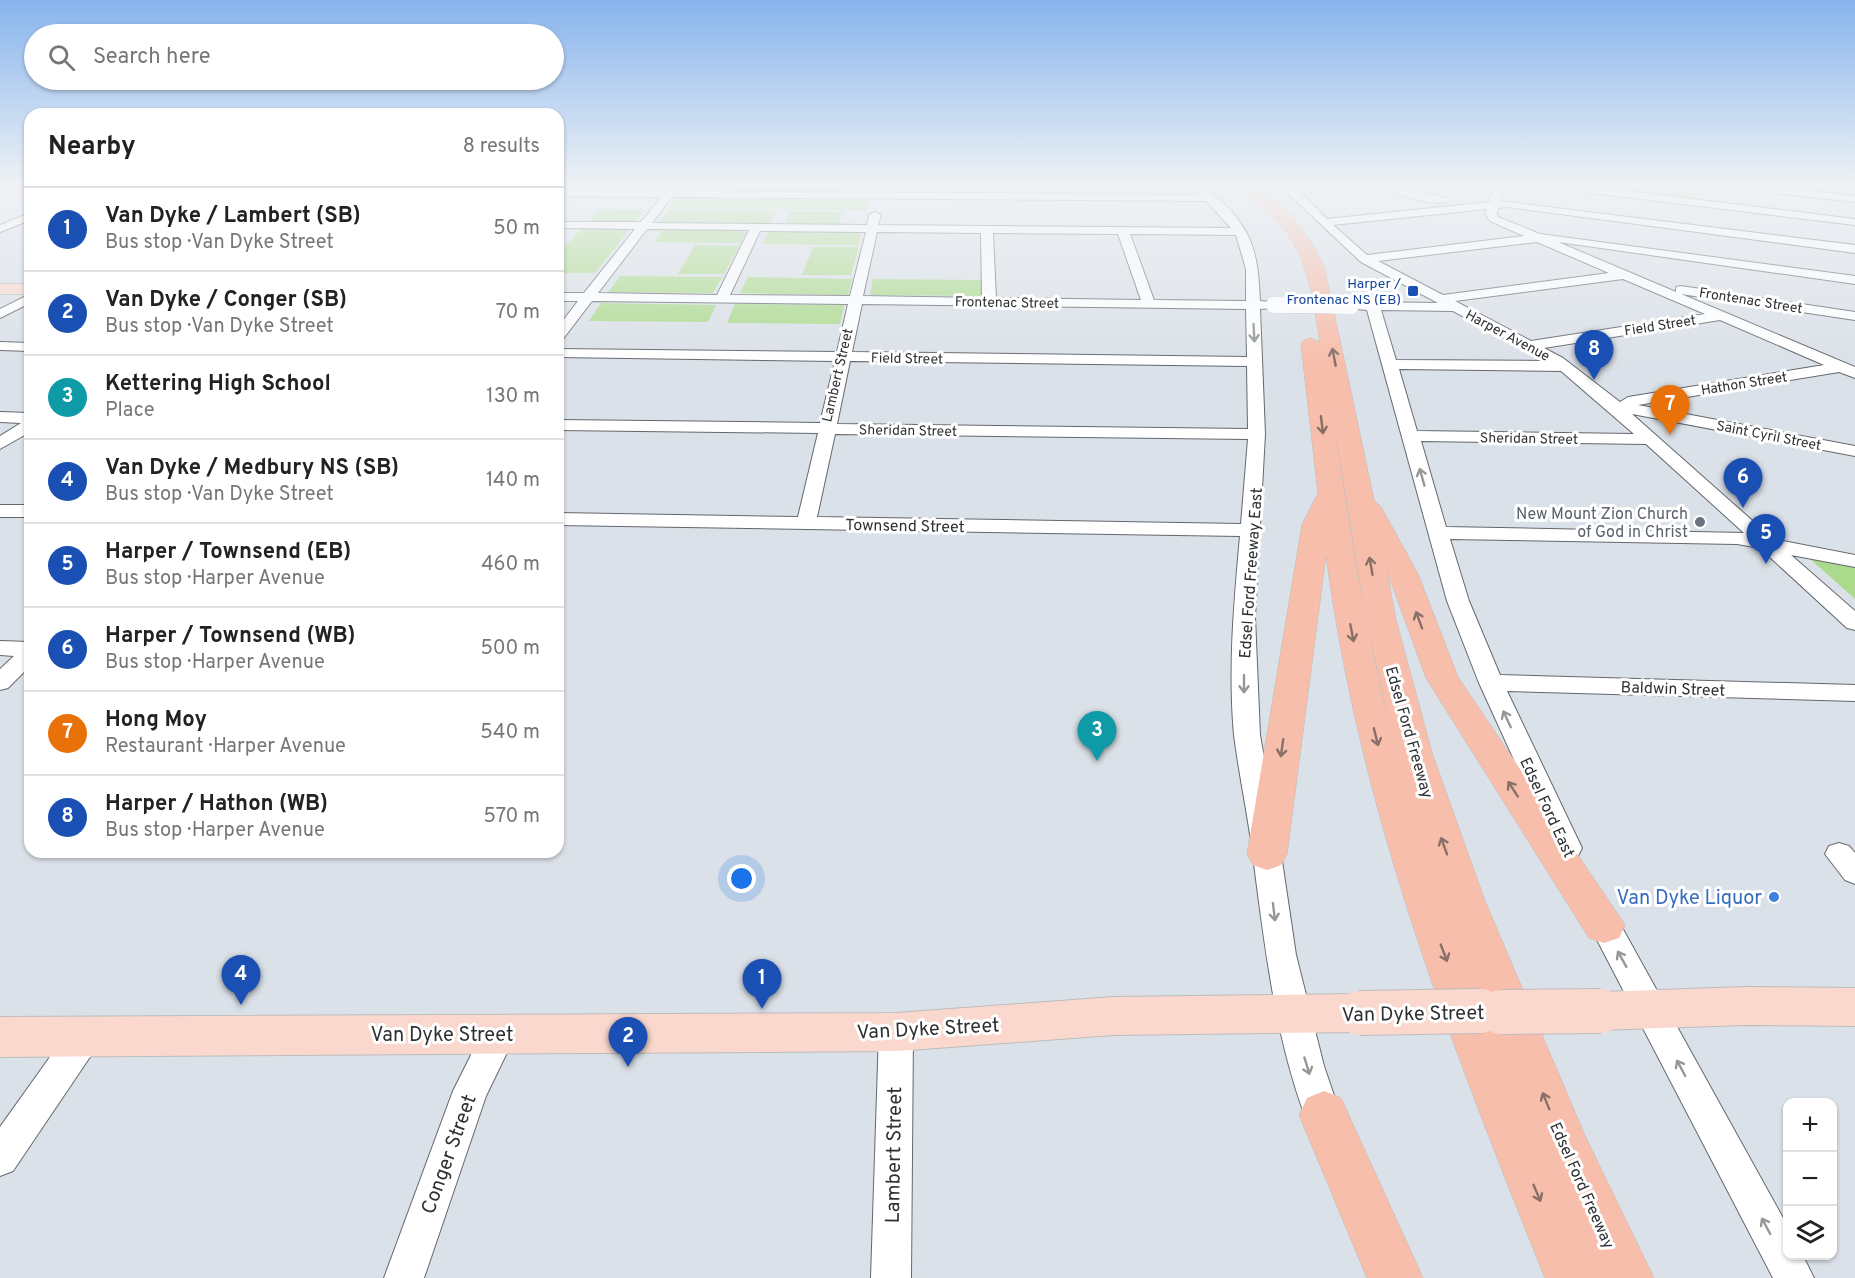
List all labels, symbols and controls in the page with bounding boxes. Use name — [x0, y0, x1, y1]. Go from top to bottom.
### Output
search box — [24, 24, 564, 90]
icon: search — [45, 41, 78, 74]
text: Search here — [93, 44, 211, 71]
text: Nearby — [48, 131, 136, 164]
text: 8 results — [463, 134, 540, 160]
text: Van Dyke / Lambert (SB) — [105, 203, 361, 230]
text: 1 — [64, 216, 72, 242]
text: 50 m — [493, 216, 540, 242]
text: Bus stop · Van Dyke Street — [105, 230, 334, 256]
place label: Harper / Frontenac NS (EB) — [1287, 276, 1401, 309]
marker: Harper / Frontenac NS (EB) — [1406, 284, 1420, 298]
street label: Frontenac Street — [1698, 285, 1804, 318]
text: Van Dyke / Conger (SB) — [105, 287, 347, 314]
street label: Frontenac Street — [955, 294, 1059, 313]
text: 2 — [61, 300, 74, 326]
text: 70 m — [496, 300, 540, 326]
street label: Harper Avenue — [1462, 307, 1552, 366]
street label: Field Street — [1623, 312, 1697, 341]
text: Bus stop · Van Dyke Street — [105, 314, 334, 340]
one-way arrow — [1248, 323, 1259, 343]
street label: Lambert Street — [819, 327, 858, 424]
pin: 8 — [1574, 330, 1614, 380]
one-way arrow — [1328, 347, 1339, 367]
street label: Field Street — [871, 350, 943, 369]
street label: Hathon Street — [1700, 369, 1789, 400]
text: Kettering High School — [105, 371, 331, 398]
text: 3 — [62, 384, 74, 410]
text: 130 m — [486, 384, 540, 410]
pin: 7 — [1650, 386, 1690, 435]
text: Place — [105, 398, 155, 424]
one-way arrow — [1316, 415, 1327, 435]
street label: Saint Cyril Street — [1715, 418, 1823, 455]
street label: Sheridan Street — [859, 422, 957, 441]
street label: Sheridan Street — [1480, 430, 1578, 449]
text: Van Dyke / Medbury NS (SB) — [105, 455, 399, 482]
pin: 6 — [1724, 458, 1762, 508]
text: 4 — [61, 468, 74, 494]
text: 140 m — [486, 468, 540, 494]
one-way arrow — [1416, 468, 1427, 487]
text: Bus stop · Van Dyke Street — [105, 482, 334, 508]
street label: Edsel Ford Freeway East — [1236, 487, 1268, 659]
place label: New Mount Zion Church of God in Christ — [1516, 505, 1688, 543]
pin: 5 — [1746, 514, 1786, 564]
marker: New Mount Zion Church of God in Christ — [1693, 515, 1707, 529]
street label: Townsend Street — [845, 516, 965, 538]
text: Harper / Townsend (EB) — [105, 539, 351, 566]
text: 5 — [61, 552, 74, 578]
text: 460 m — [481, 552, 540, 578]
one-way arrow — [1365, 557, 1376, 576]
text: Bus stop · Harper Avenue — [105, 566, 325, 592]
one-way arrow — [1413, 611, 1424, 629]
one-way arrow — [1347, 622, 1358, 642]
text: Harper / Townsend (WB) — [105, 623, 355, 650]
text: 6 — [61, 636, 74, 662]
text: 500 m — [480, 636, 540, 662]
text: Bus stop · Harper Avenue — [105, 650, 325, 676]
street label: Edsel Ford Freeway — [1380, 664, 1436, 801]
one-way arrow — [1238, 673, 1250, 693]
street label: Baldwin Street — [1620, 678, 1726, 702]
text: Hong Moy — [105, 707, 207, 734]
one-way arrow — [1501, 710, 1513, 728]
pin: 3 — [1078, 712, 1116, 761]
text: 7 — [62, 720, 73, 746]
text: 540 m — [480, 720, 540, 746]
one-way arrow — [1370, 727, 1382, 746]
text: Restaurant · Harper Avenue — [105, 734, 346, 760]
one-way arrow — [1276, 738, 1287, 758]
street label: Edsel Ford East — [1514, 755, 1578, 861]
one-way arrow — [1507, 782, 1519, 798]
text: Harper / Hathon (WB) — [105, 791, 328, 818]
text: 8 — [61, 804, 74, 830]
text: 570 m — [483, 804, 540, 830]
text: Bus stop · Harper Avenue — [105, 818, 325, 844]
one-way arrow — [1438, 837, 1449, 856]
your location — [727, 864, 756, 893]
place label: Van Dyke Liquor — [1617, 886, 1762, 912]
marker: Van Dyke Liquor — [1767, 890, 1781, 904]
one-way arrow — [1269, 902, 1280, 922]
one-way arrow — [1439, 943, 1450, 962]
one-way arrow — [1616, 951, 1628, 968]
pin: 4 — [222, 956, 260, 1005]
pin: 1 — [742, 960, 782, 1009]
street label: Van Dyke Street — [1341, 1001, 1485, 1029]
street label: Van Dyke Street — [856, 1013, 1000, 1047]
pin: 2 — [608, 1018, 648, 1067]
street label: Van Dyke Street — [371, 1023, 513, 1049]
one-way arrow — [1302, 1056, 1313, 1075]
one-way arrow — [1675, 1060, 1687, 1077]
street label: Lambert Street — [881, 1086, 909, 1224]
street label: Conger Street — [416, 1091, 484, 1218]
one-way arrow — [1540, 1093, 1551, 1111]
map controls — [1783, 1098, 1837, 1260]
button: + — [1783, 1098, 1837, 1152]
street label: Edsel Ford Freeway — [1544, 1120, 1618, 1252]
button: − — [1783, 1152, 1837, 1206]
one-way arrow — [1532, 1184, 1543, 1202]
button: layers — [1783, 1206, 1837, 1260]
one-way arrow — [1760, 1218, 1771, 1236]

